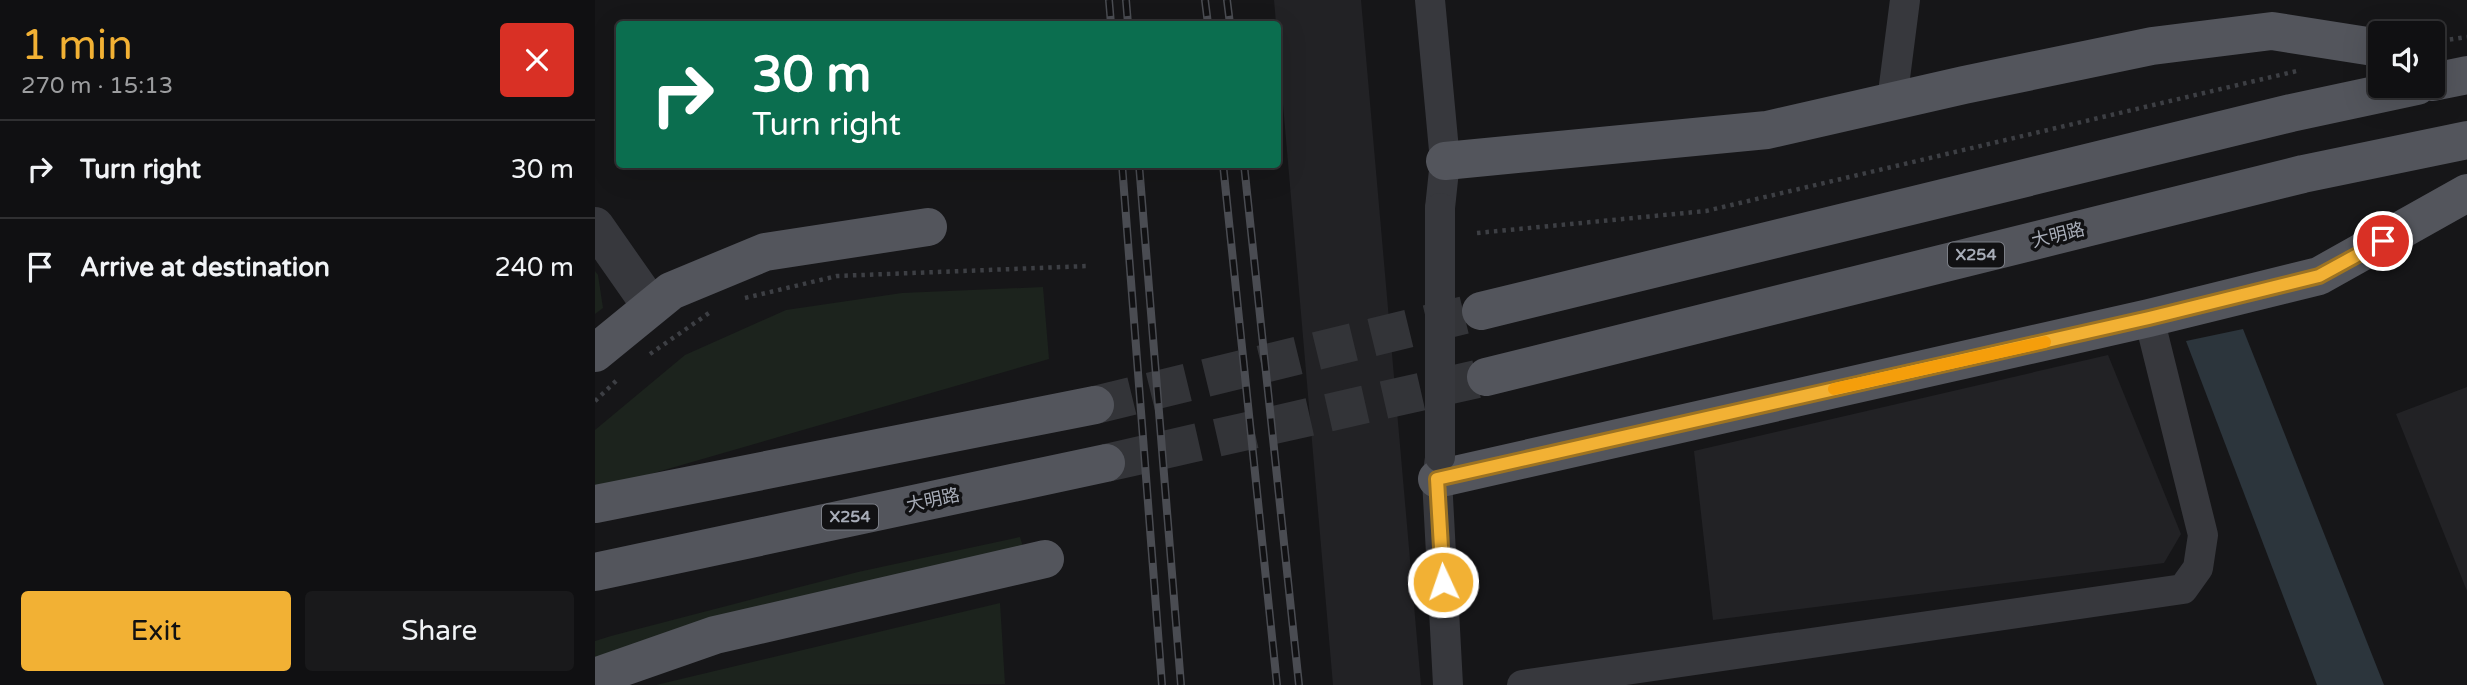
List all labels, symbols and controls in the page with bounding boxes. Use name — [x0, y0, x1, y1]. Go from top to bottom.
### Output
text: 1 min — [21, 20, 133, 71]
map controls — [2368, 21, 2445, 98]
button: sound — [2368, 21, 2445, 98]
button: close — [500, 23, 574, 97]
text: 30 m — [752, 46, 871, 105]
icon: right — [637, 49, 728, 140]
text: 270 m · 15:13 — [21, 72, 173, 100]
text: Turn right — [752, 106, 901, 144]
icon: right — [21, 150, 59, 188]
text: Turn right — [80, 154, 201, 185]
text: 30 m — [511, 154, 574, 185]
pin — [2353, 211, 2413, 271]
street label: 大明路 — [2029, 218, 2087, 252]
icon: arrive — [2364, 222, 2402, 260]
road number: X254 — [1948, 243, 2004, 268]
icon: arrive — [21, 248, 59, 286]
text: Arrive at destination — [80, 252, 330, 283]
text: 240 m — [494, 252, 574, 283]
street label: 大明路 — [904, 484, 962, 516]
road number: X254 — [822, 504, 878, 530]
position arrow — [1406, 545, 1480, 619]
button: Exit — [21, 591, 291, 671]
button: Share — [305, 591, 574, 671]

